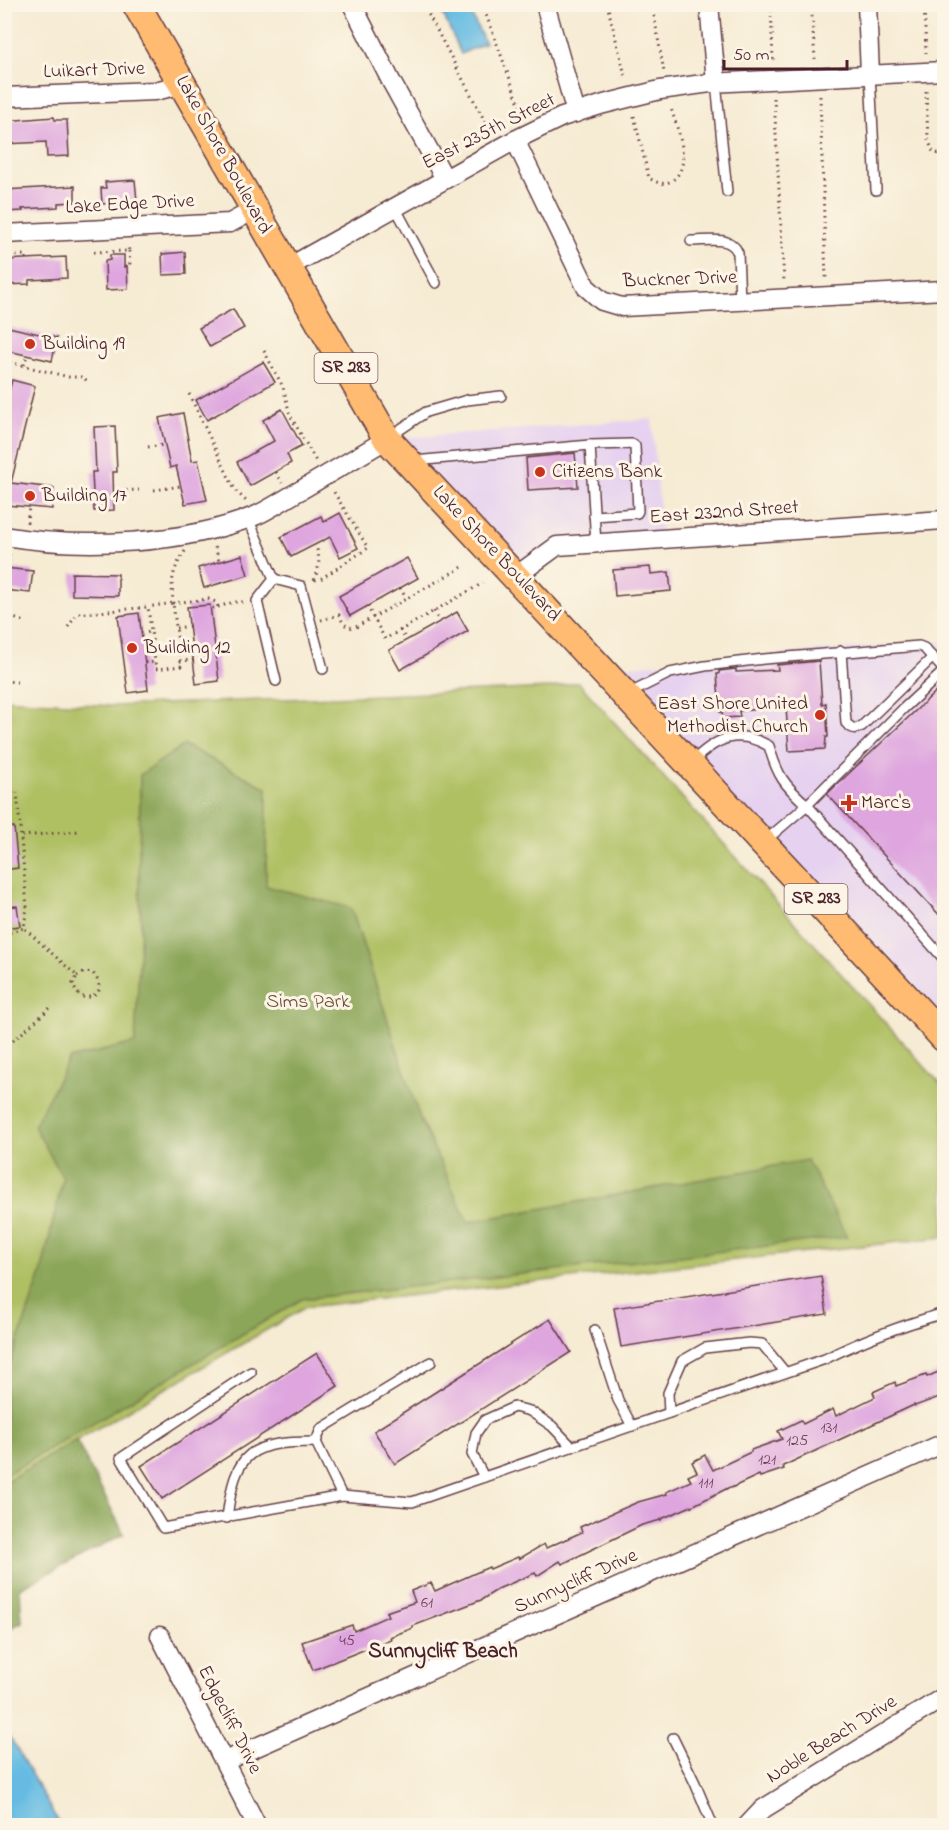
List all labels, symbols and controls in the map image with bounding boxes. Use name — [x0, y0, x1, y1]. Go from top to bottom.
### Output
scale bar — [724, 33, 847, 71]
text: 50 m — [733, 43, 770, 69]
street label: Luikart Drive — [43, 55, 145, 87]
street label: Lake Shore Boulevard — [167, 70, 279, 240]
street label: East 235th Street — [417, 86, 561, 178]
street label: Lake Edge Drive — [65, 187, 195, 224]
street label: Buckner Drive — [621, 264, 738, 297]
place label: Building 19 — [41, 330, 125, 360]
marker: Building 19 — [23, 337, 37, 351]
road number: SR 283 — [314, 353, 378, 383]
place label: Citizens Bank — [552, 458, 662, 487]
marker: Citizens Bank — [533, 465, 547, 479]
street label: Lake Shore Boulevard — [425, 479, 567, 629]
place label: Building 17 — [41, 482, 127, 512]
marker: Building 17 — [23, 489, 37, 503]
street label: East 232nd Street — [648, 493, 800, 533]
place label: Building 12 — [143, 634, 231, 664]
marker: Building 12 — [125, 641, 139, 655]
place label: East Shore United Methodist Church — [657, 690, 808, 742]
marker: East Shore United Methodist Church — [813, 708, 827, 722]
place label: Marc's — [861, 789, 911, 818]
marker: Marc's — [842, 796, 856, 810]
road number: SR 283 — [784, 884, 848, 914]
park label: Sims Park — [266, 988, 350, 1017]
house number: 131 — [821, 1416, 837, 1440]
house number: 125 — [786, 1429, 808, 1453]
house number: 121 — [758, 1448, 776, 1472]
house number: 111 — [698, 1471, 714, 1495]
street label: Sunnycliff Drive — [510, 1542, 643, 1622]
house number: 61 — [421, 1591, 433, 1615]
house number: 45 — [339, 1629, 355, 1653]
district label: Sunnycliff Beach — [368, 1637, 518, 1669]
street label: Edgecliff Drive — [188, 1661, 269, 1780]
street label: Noble Beach Drive — [761, 1688, 903, 1792]

